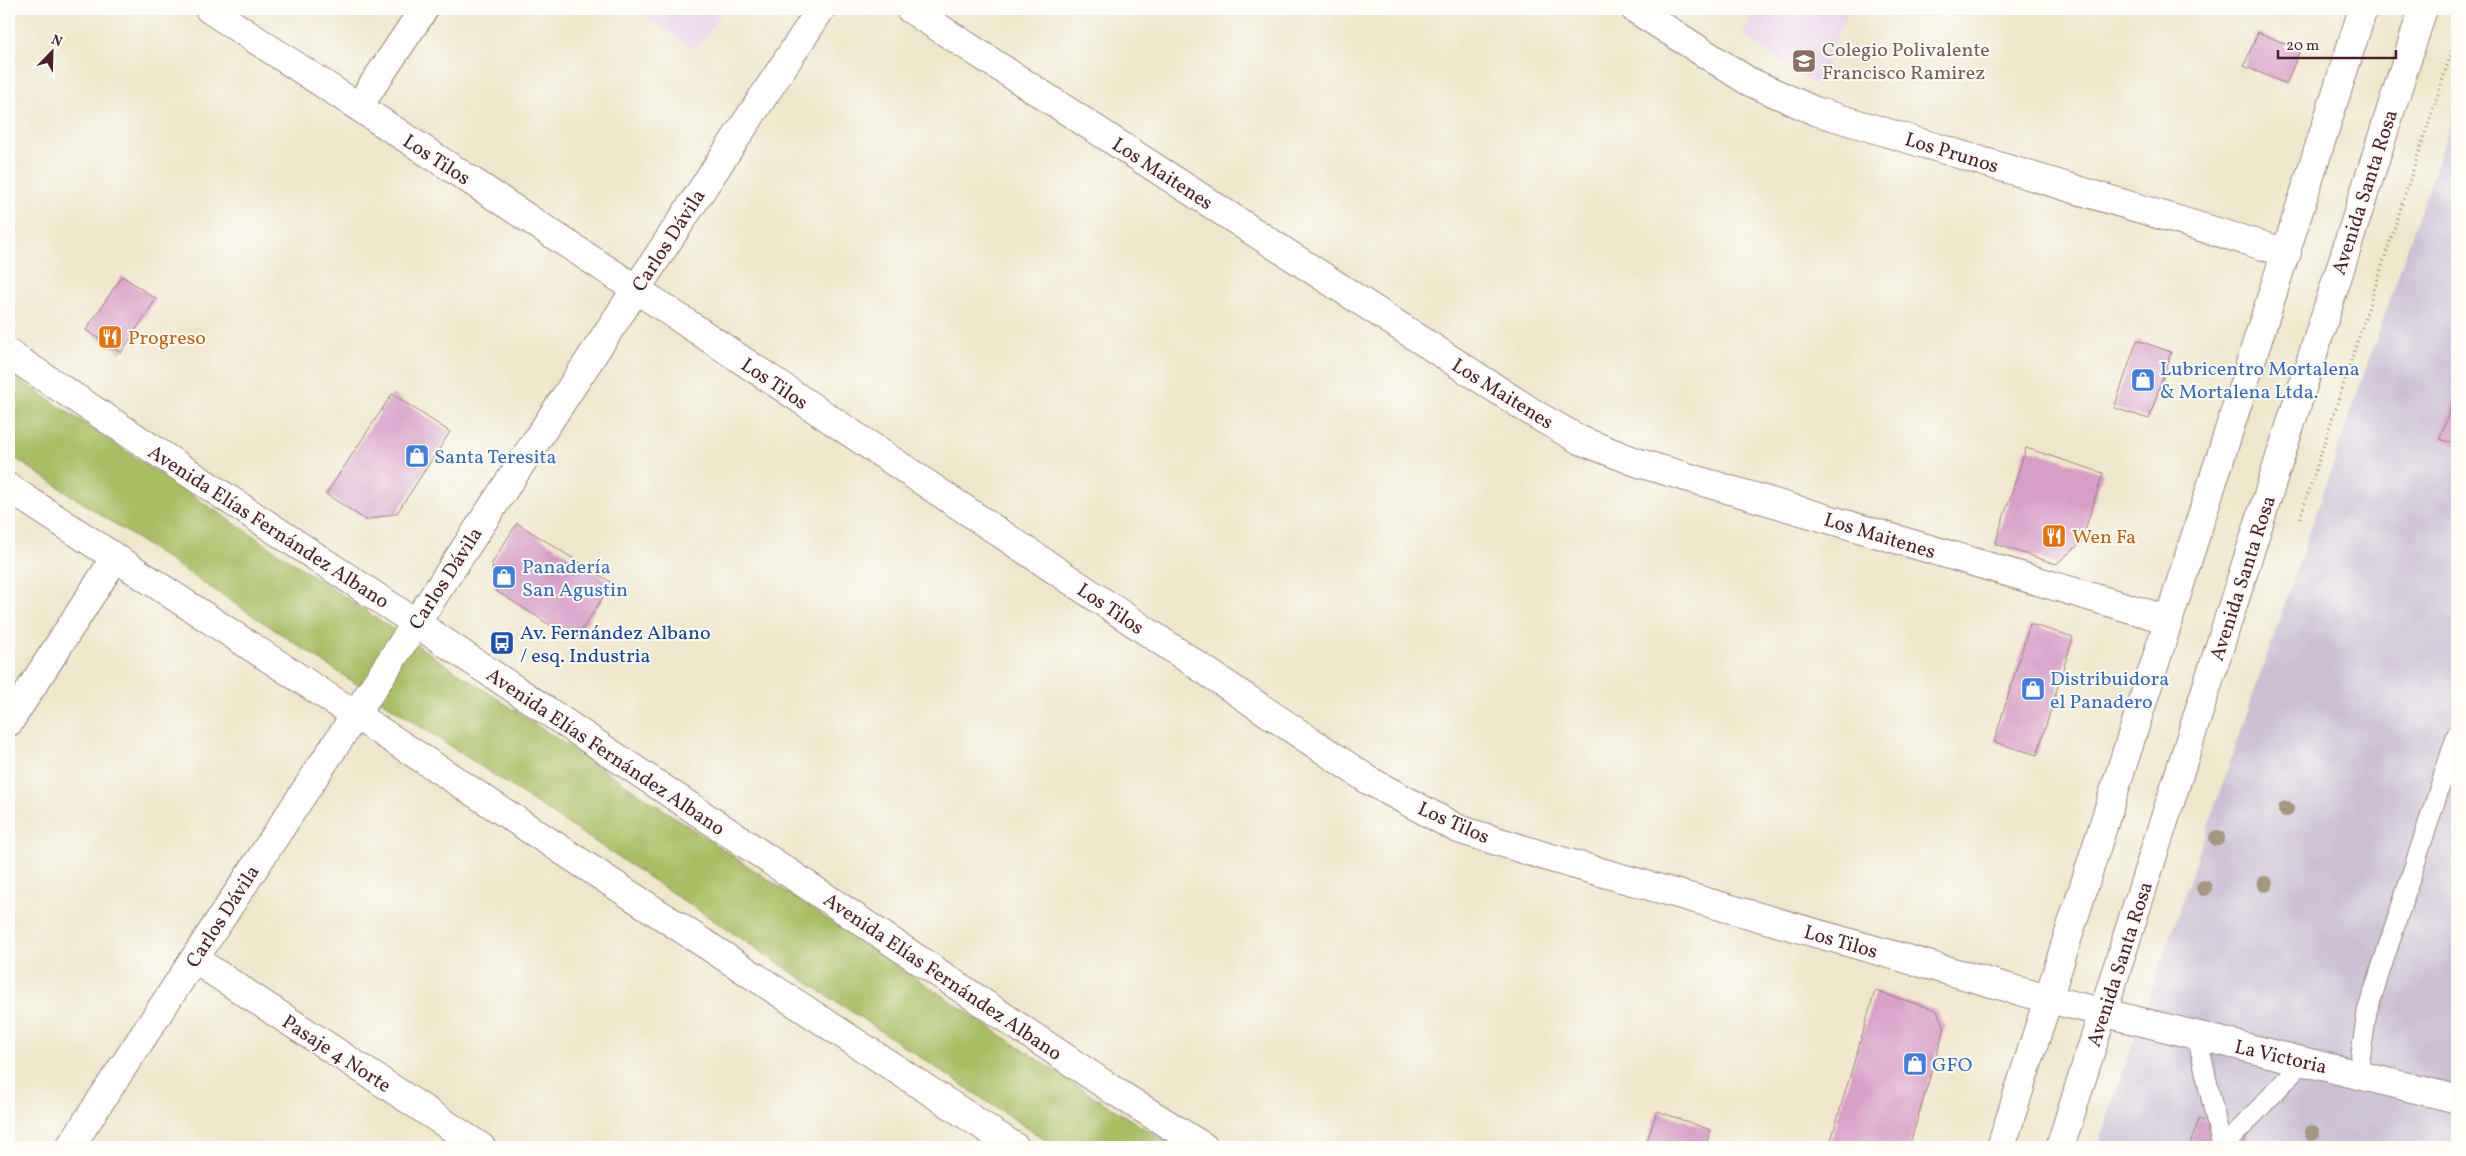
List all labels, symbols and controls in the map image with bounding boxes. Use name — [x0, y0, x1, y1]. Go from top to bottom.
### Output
north arrow — [28, 28, 78, 78]
scale bar — [2278, 28, 2396, 60]
text: N — [48, 31, 65, 52]
text: 20 m — [2286, 36, 2319, 57]
place label: Colegio Polivalente Francisco Ramirez — [1822, 37, 1990, 88]
school or university icon: Colegio Polivalente Francisco Ramirez — [1791, 48, 1817, 74]
street label: Avenida Santa Rosa — [2326, 106, 2406, 279]
street label: Los Prunos — [1901, 126, 2002, 181]
street label: Los Tilos — [397, 128, 475, 193]
street label: Los Maitenes — [1106, 132, 1218, 218]
street label: Carlos Dávila — [626, 184, 713, 298]
restaurant icon: Progreso — [97, 324, 123, 350]
place label: Progreso — [128, 325, 206, 353]
street label: Los Tilos — [735, 352, 813, 417]
street label: Los Maitenes — [1446, 352, 1558, 437]
place label: Lubricentro Mortalena & Mortalena Ltda. — [2160, 356, 2360, 407]
shop icon: Lubricentro Mortalena & Mortalena Ltda. — [2130, 367, 2156, 393]
street label: Avenida Elías Fernández Albano — [142, 439, 394, 616]
shop icon: Santa Teresita — [404, 443, 430, 469]
place label: Santa Teresita — [434, 444, 557, 472]
street label: Avenida Santa Rosa — [2204, 492, 2284, 665]
street label: Los Maitenes — [1820, 507, 1939, 567]
street label: Carlos Dávila — [403, 522, 490, 636]
restaurant icon: Wen Fa — [2041, 523, 2067, 549]
place label: Wen Fa — [2072, 524, 2136, 552]
place label: Panadería San Agustin — [522, 554, 628, 605]
shop icon: Panadería San Agustin — [491, 564, 517, 590]
street label: Los Tilos — [1071, 577, 1149, 642]
place label: Av. Fernández Albano / esq. Industria — [520, 620, 711, 671]
bus stop icon: Av. Fernández Albano / esq. Industria — [489, 630, 515, 656]
street label: Avenida Elías Fernández Albano — [480, 662, 730, 843]
place label: Distribuidora el Panadero — [2050, 666, 2169, 717]
shop icon: Distribuidora el Panadero — [2020, 676, 2046, 702]
street label: Los Tilos — [1413, 796, 1493, 852]
street label: Carlos Dávila — [180, 860, 267, 974]
street label: Avenida Santa Rosa — [2081, 878, 2161, 1051]
street label: Avenida Elías Fernández Albano — [817, 887, 1067, 1068]
street label: Los Tilos — [1800, 919, 1881, 967]
street label: Pasaje 4 Norte — [276, 1009, 396, 1101]
street label: La Victoria — [2232, 1034, 2330, 1082]
shop icon: GFO — [1902, 1051, 1928, 1077]
place label: GFO — [1932, 1052, 1972, 1080]

